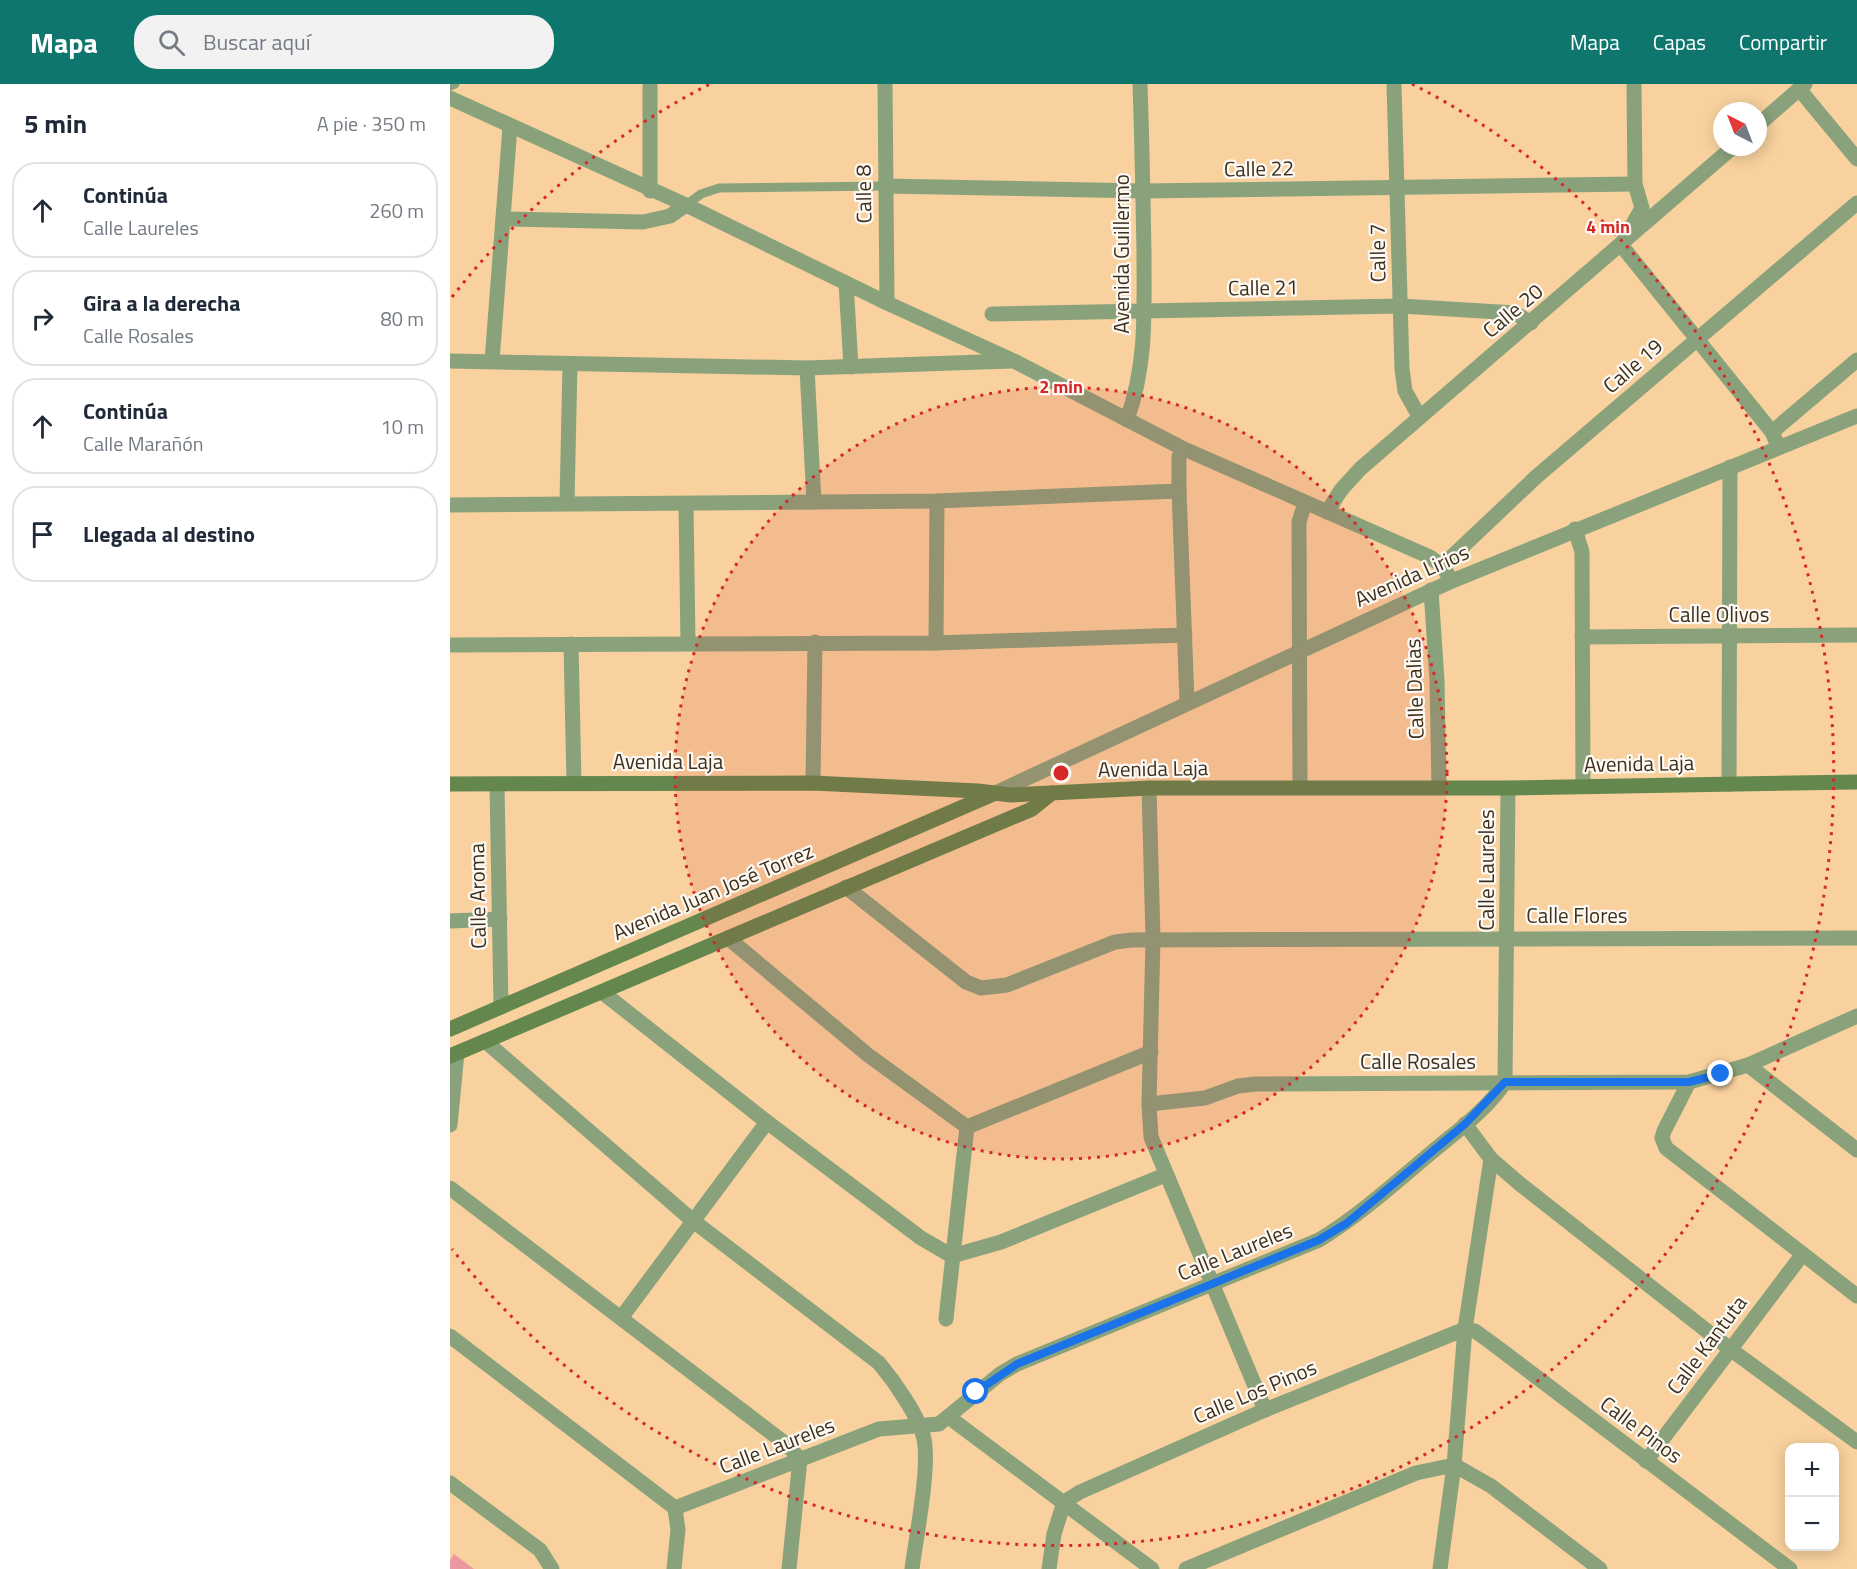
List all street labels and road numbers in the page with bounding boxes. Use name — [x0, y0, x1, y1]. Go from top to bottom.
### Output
street label: Calle 22 — [1224, 151, 1294, 185]
street label: Calle 8 — [846, 164, 880, 224]
street label: Avenida Guillermo — [1105, 174, 1137, 334]
street label: Calle 7 — [1360, 223, 1394, 283]
street label: Calle 21 — [1228, 270, 1298, 304]
street label: Calle 20 — [1475, 275, 1550, 345]
street label: Calle 19 — [1595, 330, 1669, 400]
street label: Avenida Lirios — [1349, 536, 1474, 615]
street label: Calle Olivos — [1669, 598, 1769, 630]
street label: Calle Dalias — [1396, 638, 1432, 740]
street label: Avenida Laja — [613, 745, 724, 777]
street label: Avenida Laja — [1583, 746, 1695, 780]
street label: Avenida Laja — [1097, 751, 1209, 785]
street label: Calle Laureles — [1470, 809, 1502, 931]
street label: Avenida Juan José Torrez — [607, 834, 818, 948]
street label: Calle Aroma — [460, 842, 494, 949]
street label: Calle Flores — [1526, 899, 1628, 931]
street label: Calle Rosales — [1360, 1045, 1476, 1077]
street label: Calle Laureles — [1172, 1213, 1297, 1289]
street label: Calle Kantuta — [1658, 1288, 1754, 1401]
street label: Calle Los Pinos — [1188, 1351, 1321, 1431]
street label: Calle Pinos — [1594, 1388, 1690, 1471]
street label: Calle Laureles — [714, 1408, 839, 1482]

